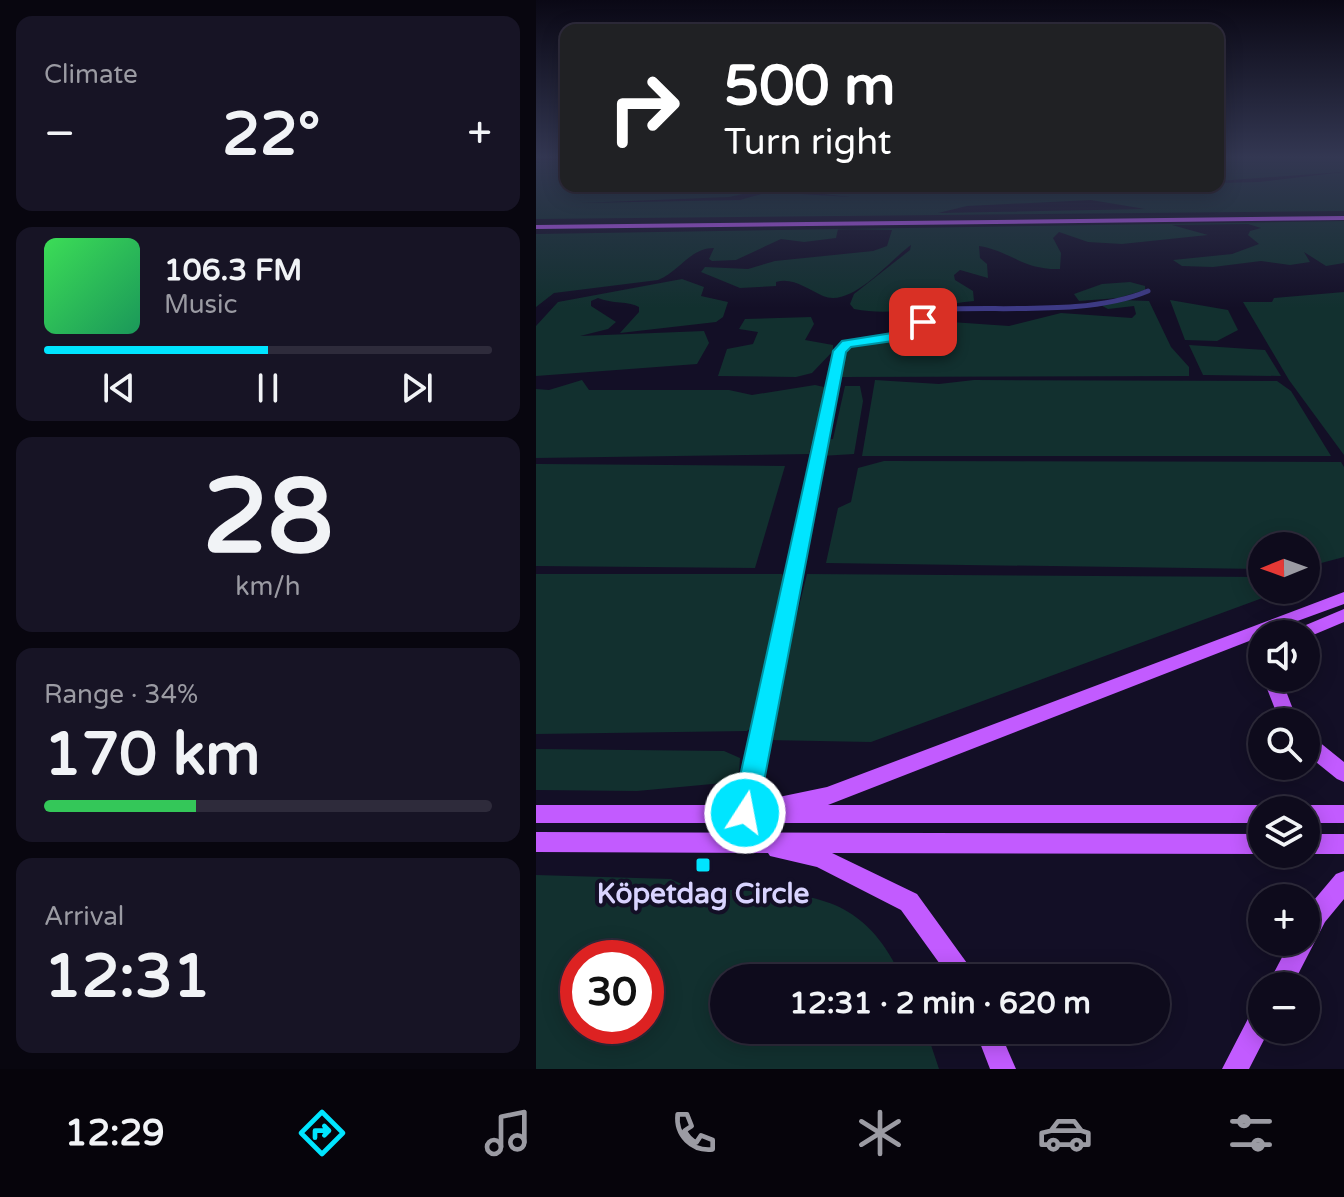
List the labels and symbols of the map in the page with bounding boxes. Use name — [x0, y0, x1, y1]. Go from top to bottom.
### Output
pin — [889, 288, 957, 356]
north arrow — [1248, 532, 1320, 604]
position arrow — [703, 771, 787, 855]
marker: Köpetdag Circle — [694, 856, 712, 874]
place label: Köpetdag Circle — [597, 877, 809, 911]
speed limit sign: 30 — [560, 940, 664, 1044]

